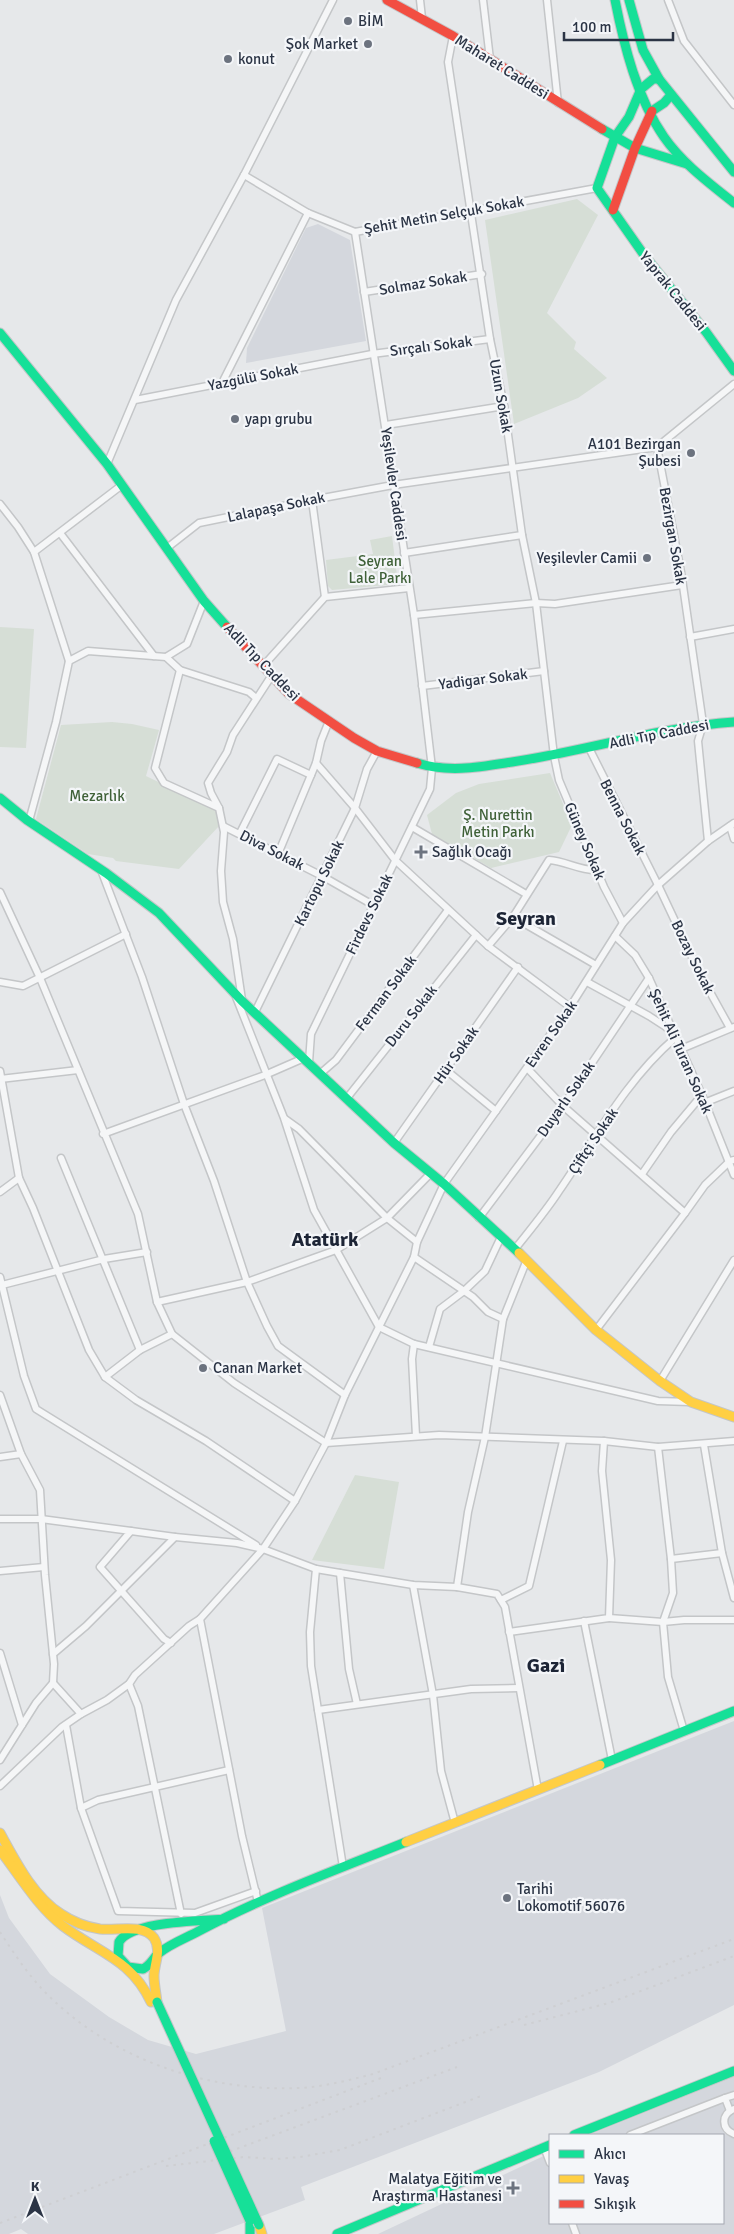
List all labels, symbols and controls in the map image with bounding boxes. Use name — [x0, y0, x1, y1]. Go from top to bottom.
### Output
scale bar — [564, 10, 673, 42]
place label: BİM — [358, 12, 384, 30]
marker: BİM — [342, 15, 354, 27]
text: 100 m — [572, 18, 612, 36]
street label: Maharet Caddesi — [452, 31, 552, 103]
place label: Şok Market — [286, 35, 358, 53]
marker: Şok Market — [362, 38, 374, 50]
place label: konut — [238, 50, 275, 68]
marker: konut — [222, 53, 234, 65]
street label: Şehit Metin Selçuk Sokak — [363, 192, 526, 238]
street label: Yaprak Caddesi — [636, 248, 710, 334]
street label: Solmaz Sokak — [378, 267, 469, 299]
street label: Sırçalı Sokak — [389, 332, 474, 360]
street label: Uzun Sokak — [486, 358, 516, 435]
street label: Yazgülü Sokak — [206, 359, 300, 395]
place label: yapı grubu — [245, 410, 313, 428]
marker: yapı grubu — [229, 413, 241, 425]
street label: Yeşilevler Caddesi — [377, 426, 411, 542]
place label: A101 Bezirgan Şubesi — [588, 435, 681, 470]
marker: A101 Bezirgan Şubesi — [685, 447, 697, 459]
street label: Bezirgan Sokak — [656, 486, 690, 587]
street label: Lalapaşa Sokak — [226, 488, 327, 526]
place label: Yeşilevler Camii — [537, 549, 637, 567]
park label: Seyran Lale Parkı — [348, 552, 412, 587]
marker: Yeşilevler Camii — [641, 552, 653, 564]
street label: Adli Tıp Caddesi — [220, 619, 304, 705]
street label: Yadigar Sokak — [437, 665, 529, 693]
street label: Adli Tıp Caddesi — [608, 716, 710, 752]
street label: Benna Sokak — [596, 776, 650, 858]
park label: Mezarlık — [69, 787, 125, 805]
street label: Güney Sokak — [561, 800, 610, 883]
park label: Ş. Nurettin Metin Parkı — [461, 806, 535, 841]
street label: Diva Sokak — [237, 826, 308, 874]
street label: Kartopu Sokak — [290, 837, 348, 929]
place label: Sağlık Ocağı — [432, 843, 512, 861]
marker: Sağlık Ocağı — [414, 845, 428, 859]
street label: Firdevs Sokak — [342, 870, 397, 958]
district label: Seyran — [496, 906, 556, 931]
street label: Bozay Sokak — [667, 917, 719, 997]
street label: Ferman Sokak — [352, 951, 421, 1034]
street label: Duru Sokak — [381, 981, 441, 1051]
street label: Şehit Ali Turan Sokak — [645, 986, 717, 1117]
street label: Evren Sokak — [521, 996, 581, 1071]
street label: Hür Sokak — [430, 1022, 483, 1087]
street label: Duyarlı Sokak — [533, 1057, 599, 1140]
street label: Çiftçi Sokak — [564, 1104, 622, 1178]
district label: Atatürk — [292, 1227, 359, 1252]
place label: Canan Market — [213, 1359, 302, 1377]
marker: Canan Market — [197, 1362, 209, 1374]
district label: Gazi — [527, 1653, 565, 1678]
place label: Tarihi Lokomotif 56076 — [517, 1880, 625, 1915]
marker: Tarihi Lokomotif 56076 — [501, 1892, 513, 1904]
legend — [549, 2134, 724, 2224]
text: Akıcı — [594, 2145, 626, 2163]
place label: Malatya Eğitim ve Araştırma Hastanesi — [372, 2170, 502, 2205]
text: Yavaş — [594, 2170, 630, 2188]
north arrow — [10, 2174, 60, 2224]
text: K — [31, 2178, 40, 2195]
marker: Malatya Eğitim ve Araştırma Hastanesi — [506, 2181, 520, 2195]
text: Sıkışık — [594, 2195, 637, 2213]

